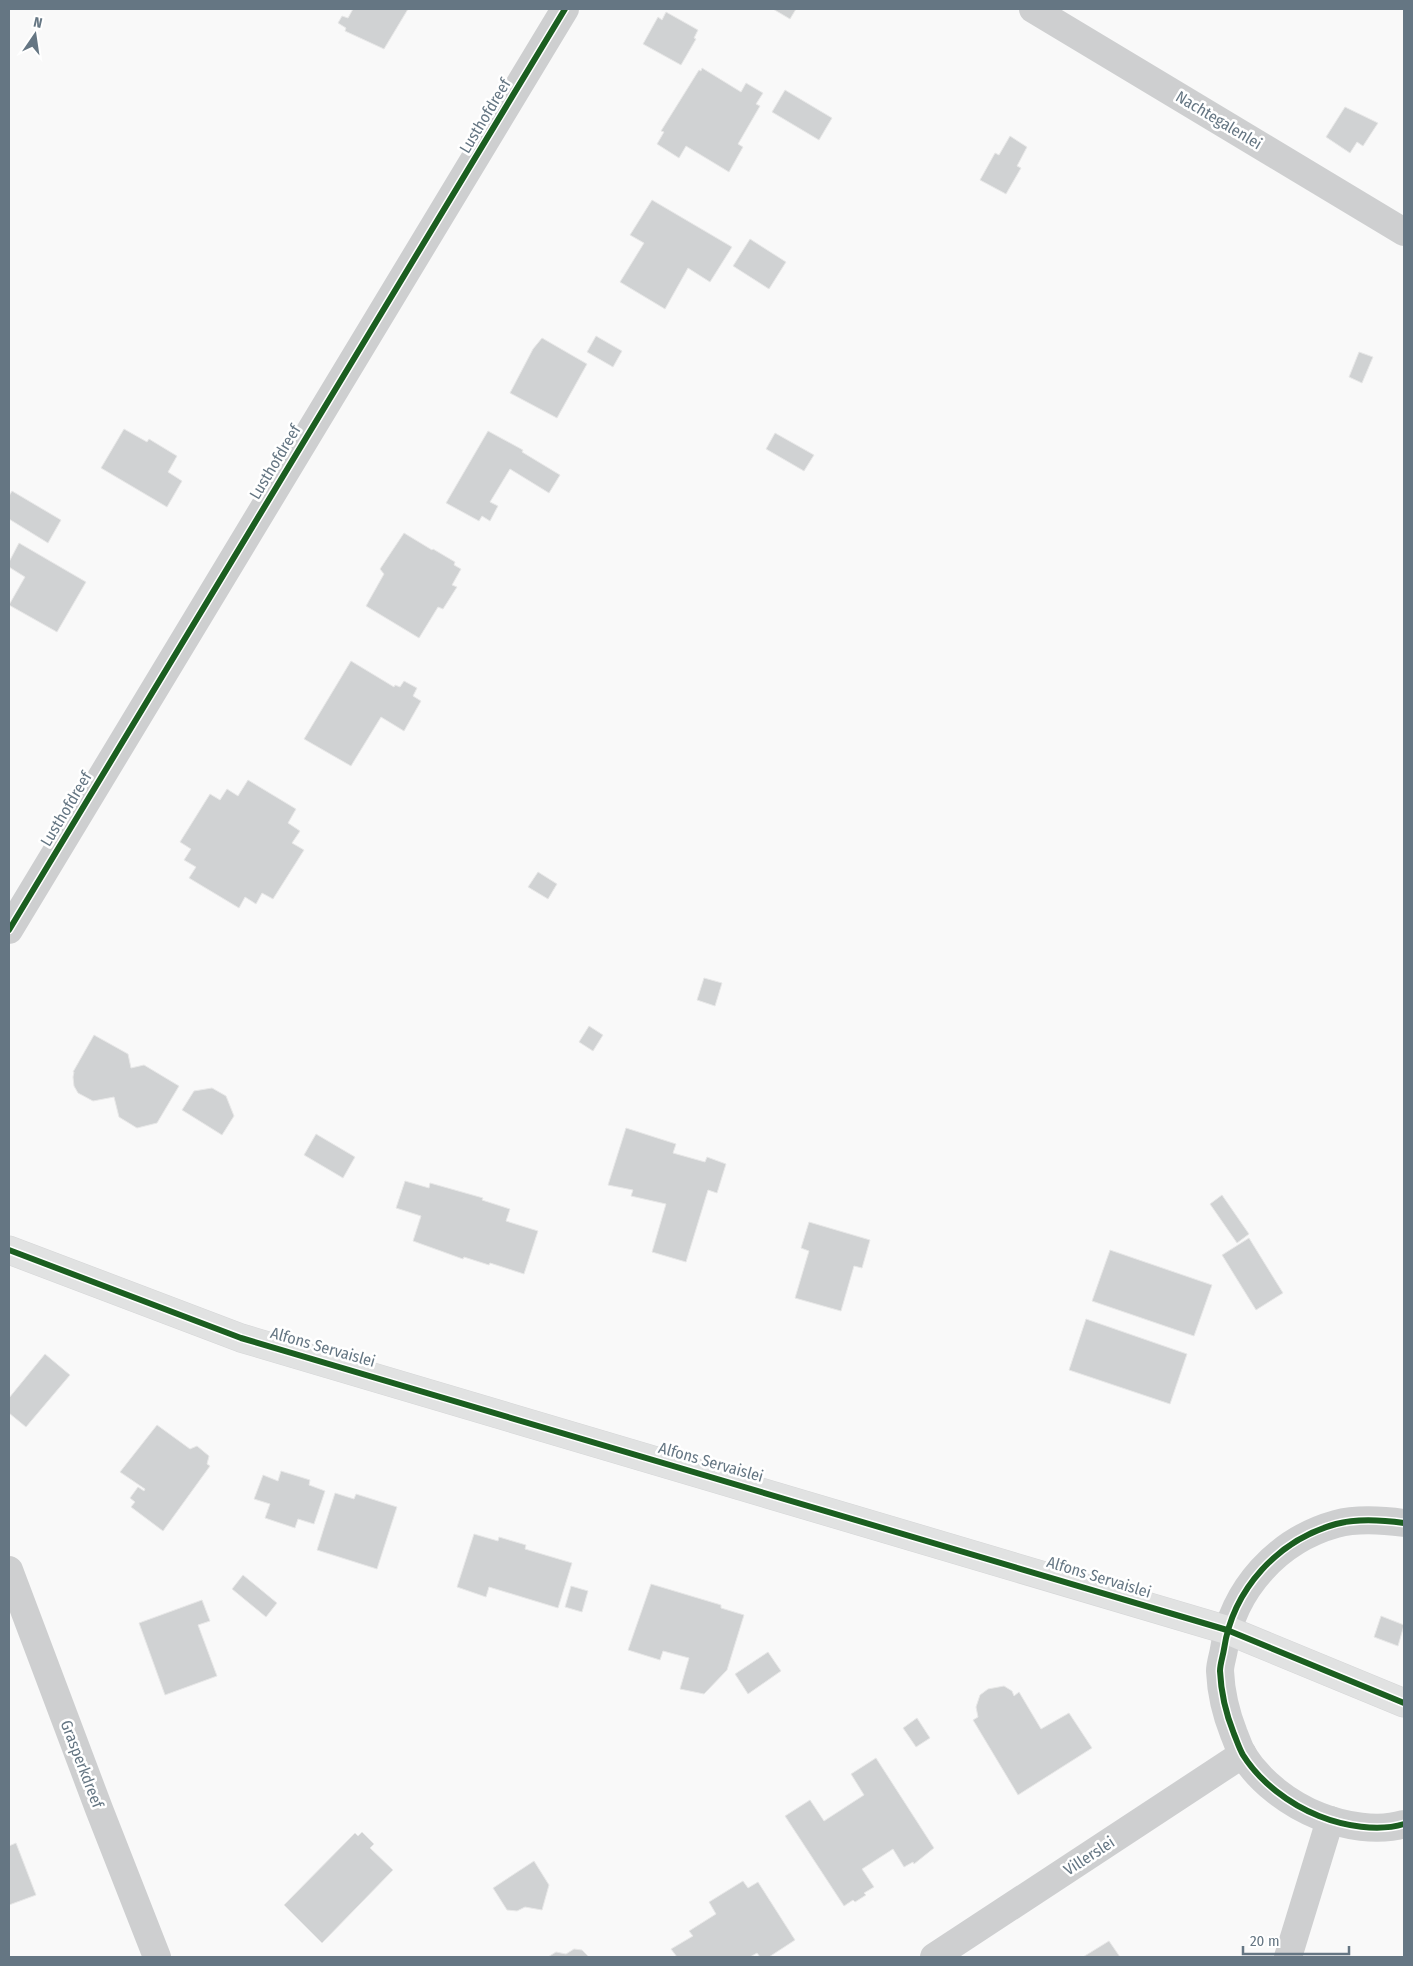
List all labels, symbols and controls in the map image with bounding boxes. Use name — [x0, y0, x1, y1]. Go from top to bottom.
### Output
north arrow — [10, 10, 60, 60]
text: N — [32, 14, 44, 32]
street label: Lusthofdreef — [455, 74, 515, 157]
street label: Nachtegalenlei — [1172, 87, 1266, 153]
street label: Lusthofdreef — [245, 420, 305, 503]
street label: Lusthofdreef — [36, 767, 96, 850]
street label: Alfons Servaislei — [269, 1323, 377, 1371]
street label: Alfons Servaislei — [657, 1438, 765, 1486]
street label: Alfons Servaislei — [1045, 1552, 1153, 1602]
street label: Grasperkdreef — [57, 1717, 108, 1812]
street label: Villerslei — [1060, 1833, 1118, 1879]
scale bar — [1243, 1924, 1349, 1956]
text: 20 m — [1250, 1932, 1280, 1950]

